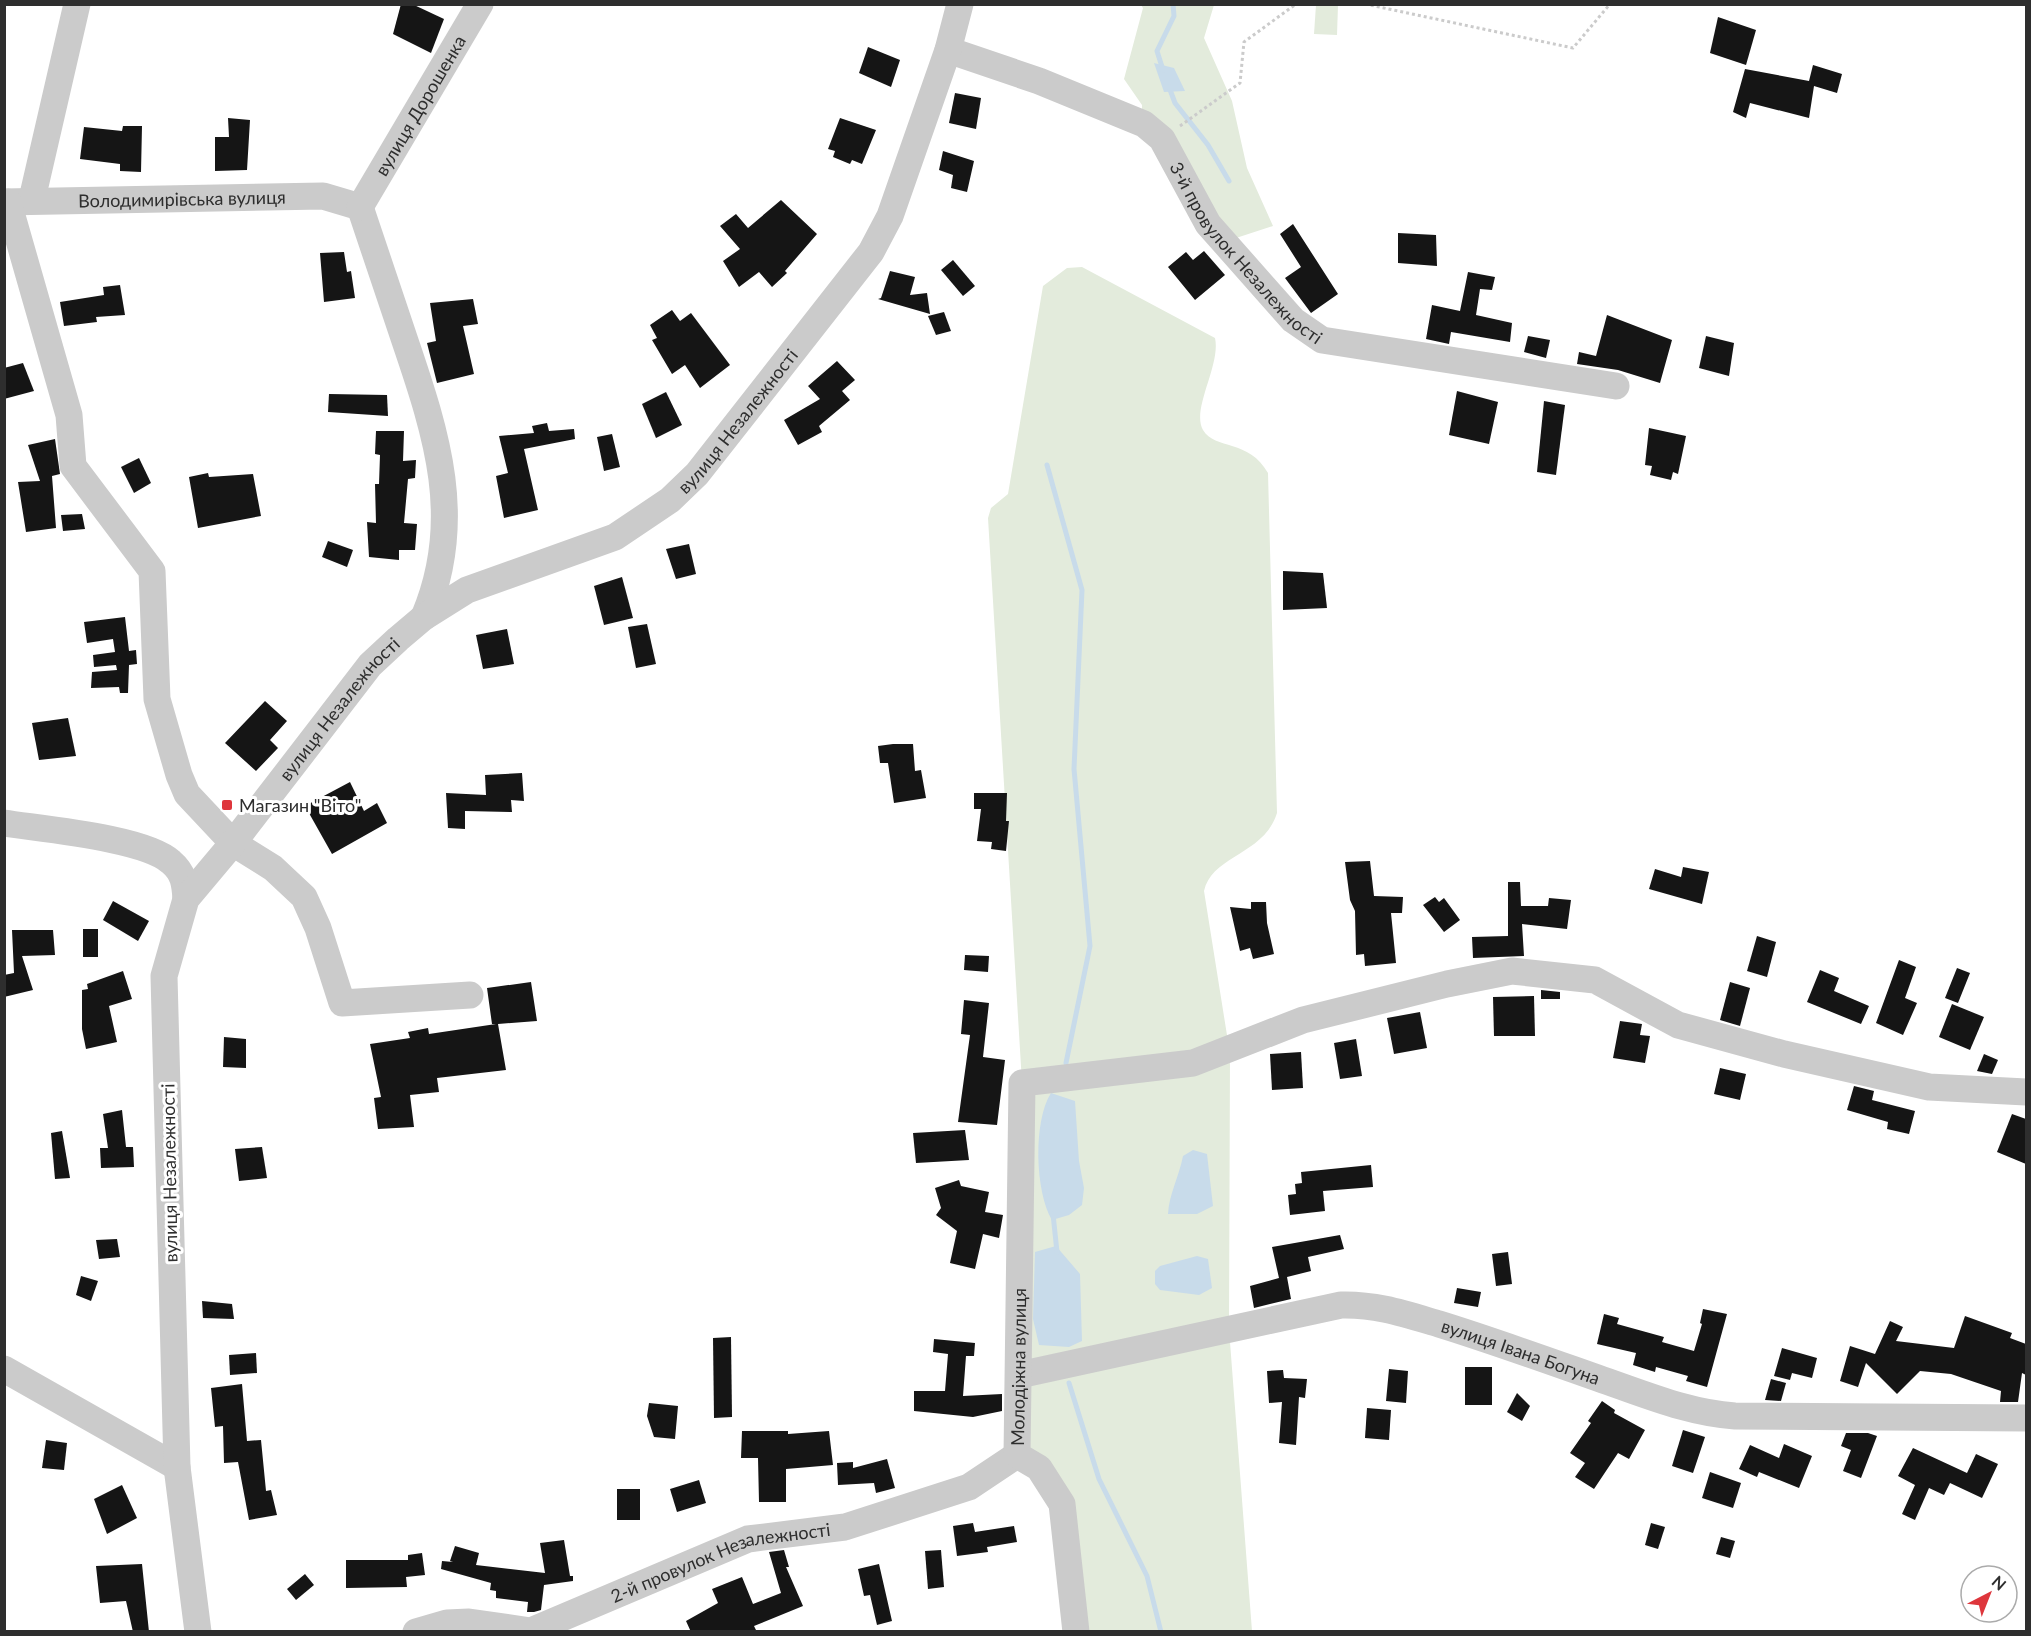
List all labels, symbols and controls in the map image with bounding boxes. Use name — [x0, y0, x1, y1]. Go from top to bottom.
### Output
street label: вулиця Дорошенка — [370, 31, 470, 180]
street label: 3-й провулок Незалежності — [1165, 158, 1327, 348]
street label: Володимирівська вулиця — [78, 186, 286, 212]
street label: вулиця Незалежності — [673, 344, 802, 498]
street label: вулиця Незалежності — [274, 632, 404, 785]
place label: Магазин "Віто" — [239, 794, 362, 816]
marker: Магазин "Віто" — [220, 798, 234, 812]
street label: вулиця Незалежності — [156, 1083, 182, 1263]
street label: Молодіжна вулиця — [1006, 1288, 1030, 1446]
street label: вулиця Івана Богуна — [1439, 1314, 1603, 1389]
street label: 2-й провулок Незалежності — [607, 1518, 832, 1607]
north arrow — [1959, 1564, 2019, 1624]
text: N — [1988, 1571, 2010, 1594]

